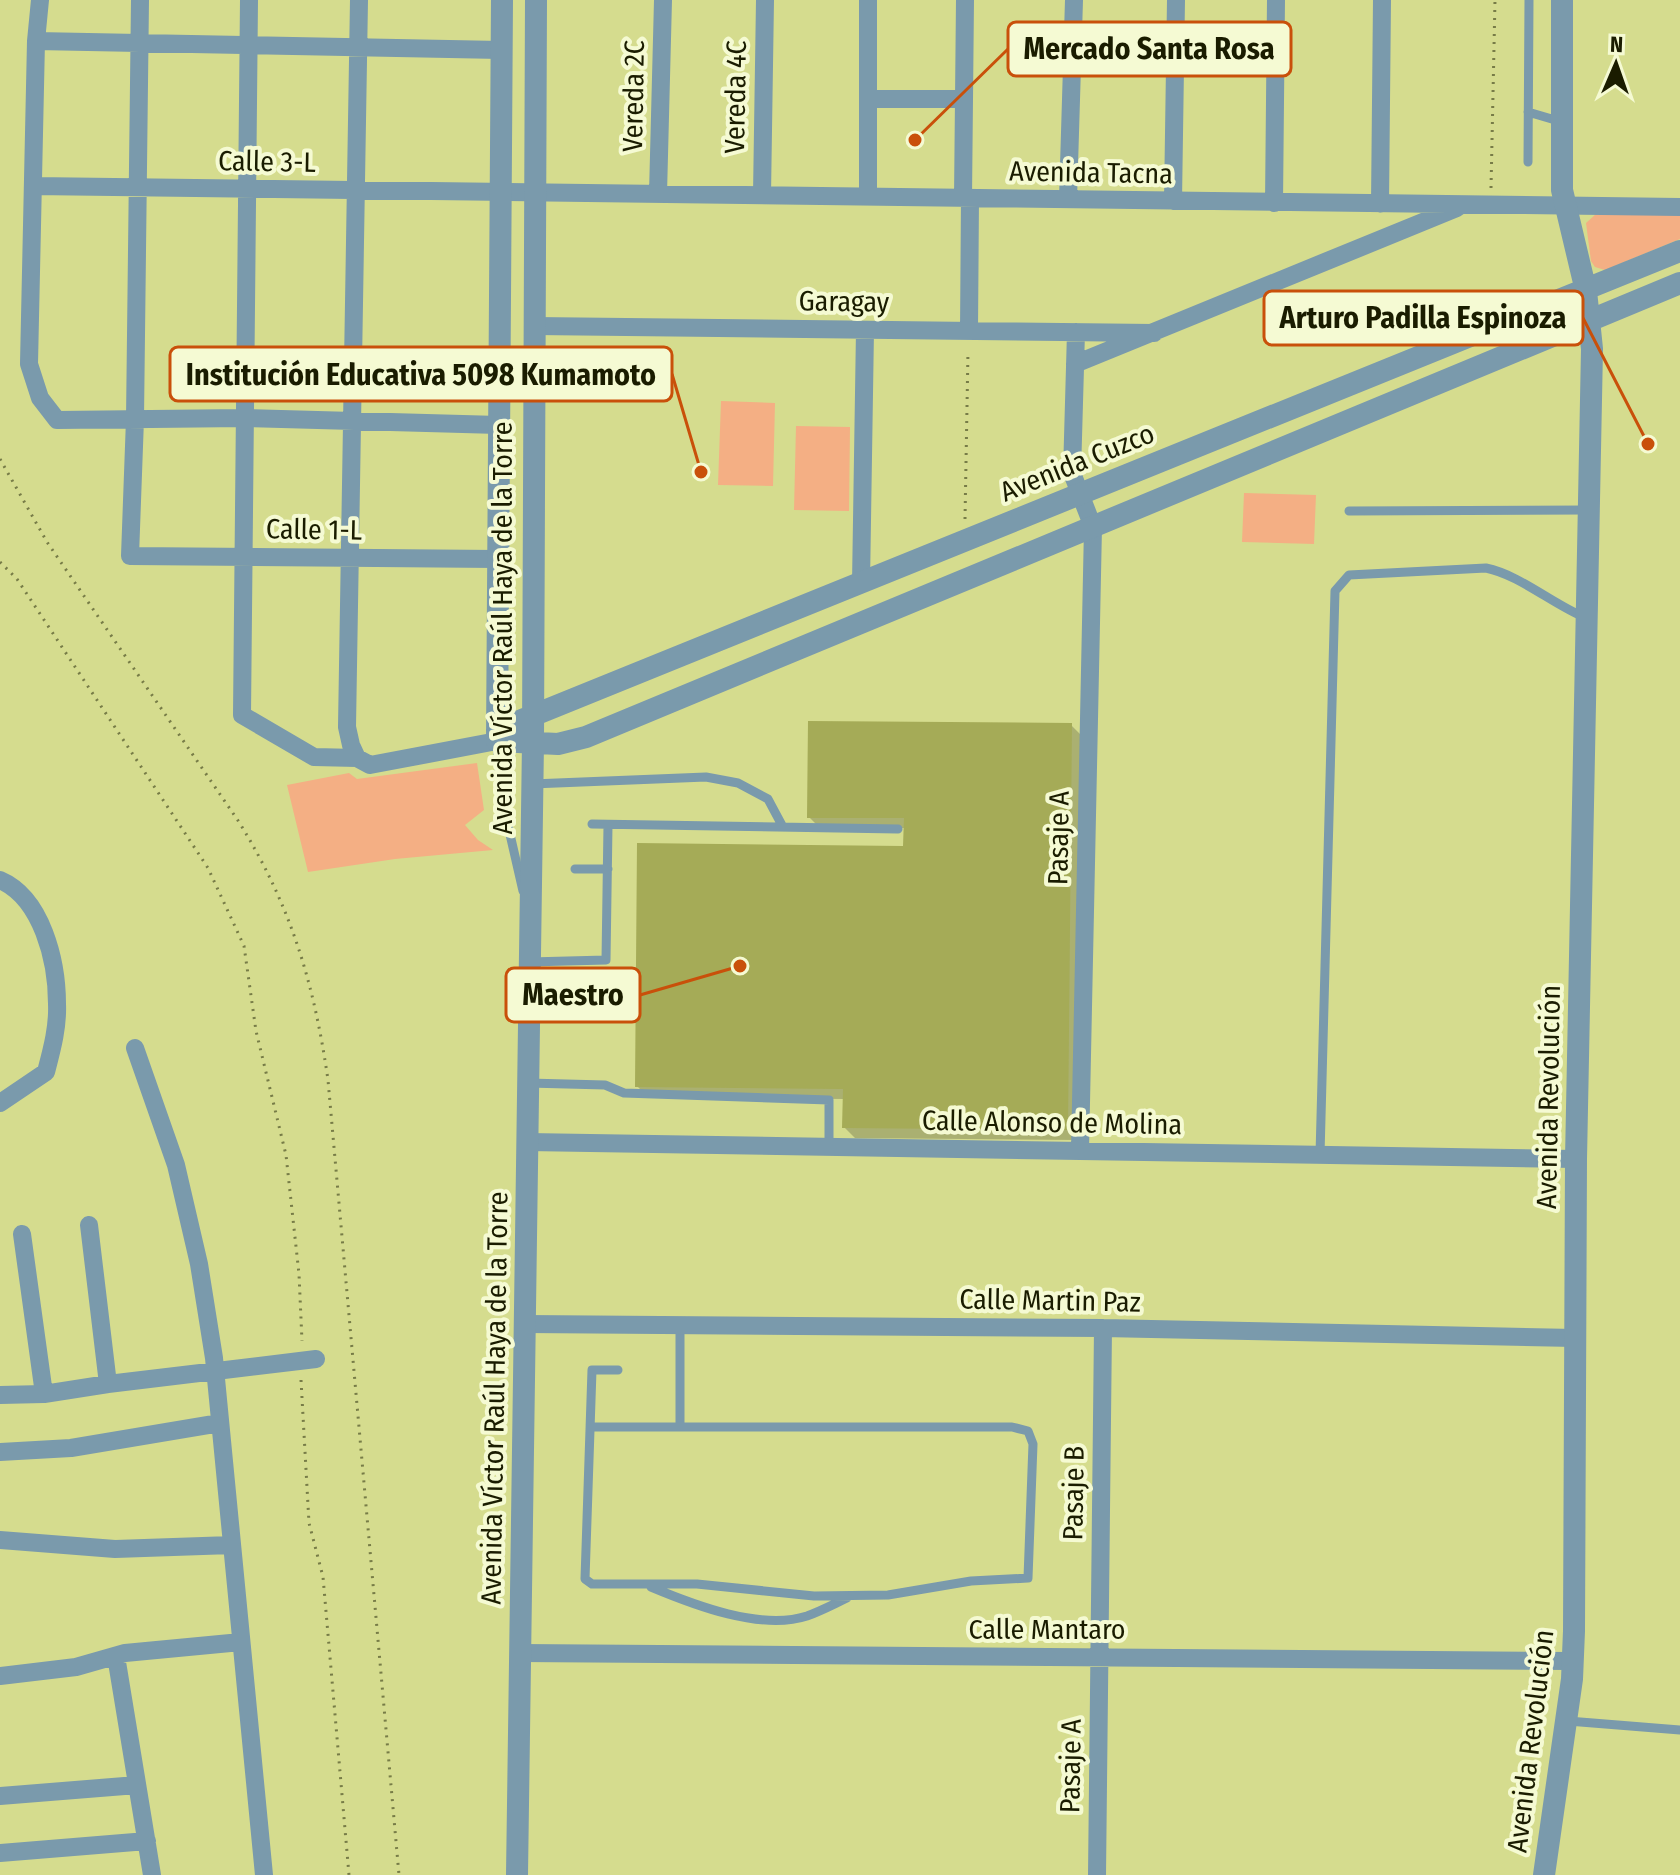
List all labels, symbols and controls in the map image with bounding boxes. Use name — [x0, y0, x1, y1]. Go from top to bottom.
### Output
callout: Mercado Santa Rosa — [1008, 22, 1291, 76]
north arrow — [1576, 24, 1656, 104]
text: Mercado Santa Rosa — [1023, 31, 1275, 67]
text: N — [1610, 31, 1624, 58]
street label: Vereda 2C — [616, 40, 651, 152]
street label: Vereda 4C — [718, 40, 753, 154]
street label: Calle 3-L — [218, 144, 317, 179]
street label: Avenida Tacna — [1009, 155, 1173, 190]
street label: Garagay — [798, 284, 890, 319]
callout: Arturo Padilla Espinoza — [1264, 291, 1583, 345]
text: Arturo Padilla Espinoza — [1278, 300, 1567, 336]
callout: Institución Educativa 5098 Kumamoto — [170, 347, 672, 401]
text: Institución Educativa 5098 Kumamoto — [186, 357, 656, 393]
street label: Avenida Cuzco — [995, 417, 1159, 508]
street label: Avenida Víctor Raúl Haya de la Torre — [486, 421, 519, 835]
street label: Calle 1-L — [266, 512, 363, 547]
street label: Pasaje A — [1041, 790, 1076, 885]
callout: Maestro — [506, 968, 640, 1022]
text: Maestro — [522, 977, 624, 1013]
street label: Avenida Revolución — [1530, 985, 1567, 1209]
street label: Calle Alonso de Molina — [922, 1104, 1182, 1141]
street label: Avenida Víctor Raúl Haya de la Torre — [474, 1191, 515, 1605]
street label: Calle Martin Paz — [959, 1282, 1141, 1319]
street label: Pasaje B — [1056, 1445, 1091, 1541]
street label: Calle Mantaro — [968, 1613, 1126, 1646]
street label: Avenida Revolución — [1500, 1628, 1561, 1854]
street label: Pasaje A — [1053, 1718, 1088, 1813]

